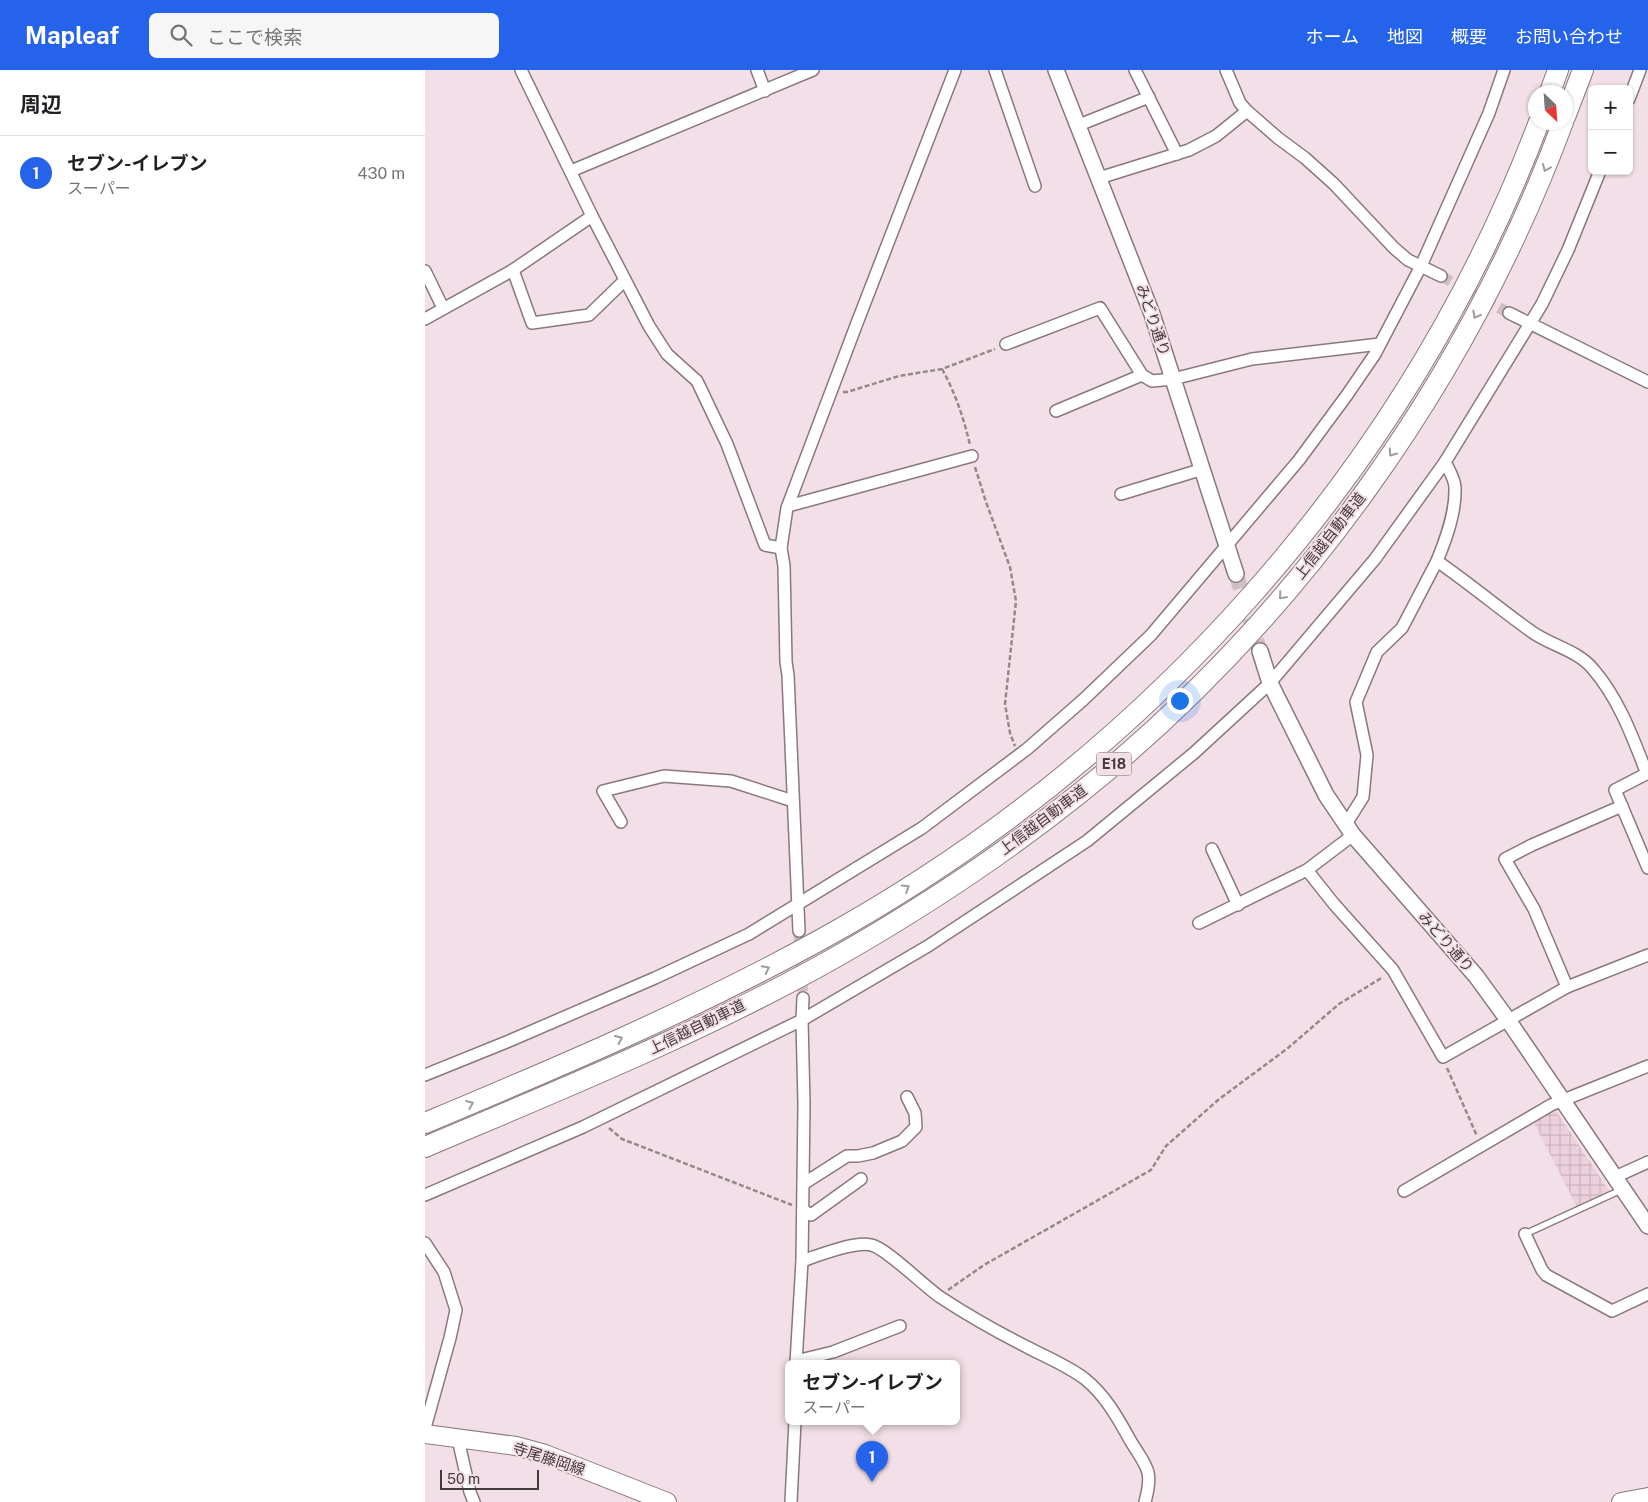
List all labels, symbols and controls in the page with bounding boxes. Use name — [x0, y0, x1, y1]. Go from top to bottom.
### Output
search box — [149, 13, 499, 58]
text: Mapleaf — [25, 21, 119, 49]
icon: search — [167, 21, 195, 49]
text: ここで検索 — [207, 26, 302, 48]
text: ホーム — [1306, 26, 1359, 47]
text: 地図 — [1387, 26, 1423, 47]
text: 概要 — [1451, 26, 1487, 47]
text: お問い合わせ — [1515, 26, 1623, 47]
north arrow — [1528, 85, 1573, 130]
map controls — [1588, 85, 1633, 175]
button: + — [1588, 85, 1633, 130]
text: 周辺 — [20, 92, 62, 117]
button: − — [1588, 130, 1633, 175]
text: セブン-イレブン — [67, 152, 207, 174]
one-way arrow — [1541, 163, 1552, 172]
text: 1 — [33, 164, 39, 183]
text: 430 m — [357, 164, 405, 183]
text: スーパー — [67, 179, 131, 198]
street label: みどり通り — [1133, 282, 1174, 358]
one-way arrow — [1472, 309, 1482, 318]
one-way arrow — [1389, 448, 1398, 457]
street label: 上信越自動車道 — [1291, 489, 1369, 582]
one-way arrow — [1278, 590, 1287, 599]
your location — [1167, 688, 1193, 714]
road number: E18 — [1097, 752, 1131, 776]
street label: 上信越自動車道 — [996, 781, 1090, 858]
one-way arrow — [901, 885, 910, 894]
street label: みどり通り — [1415, 908, 1477, 976]
one-way arrow — [760, 965, 769, 975]
street label: 上信越自動車道 — [646, 996, 748, 1057]
one-way arrow — [614, 1034, 623, 1045]
one-way arrow — [465, 1099, 474, 1110]
popup — [785, 1360, 960, 1425]
text: セブン-イレブン — [802, 1371, 943, 1393]
text: スーパー — [802, 1398, 866, 1417]
street label: 寺尾藤岡線 — [511, 1439, 587, 1478]
pin: 1 — [856, 1441, 888, 1482]
scale bar — [440, 1467, 539, 1490]
text: 50 m — [447, 1471, 480, 1487]

